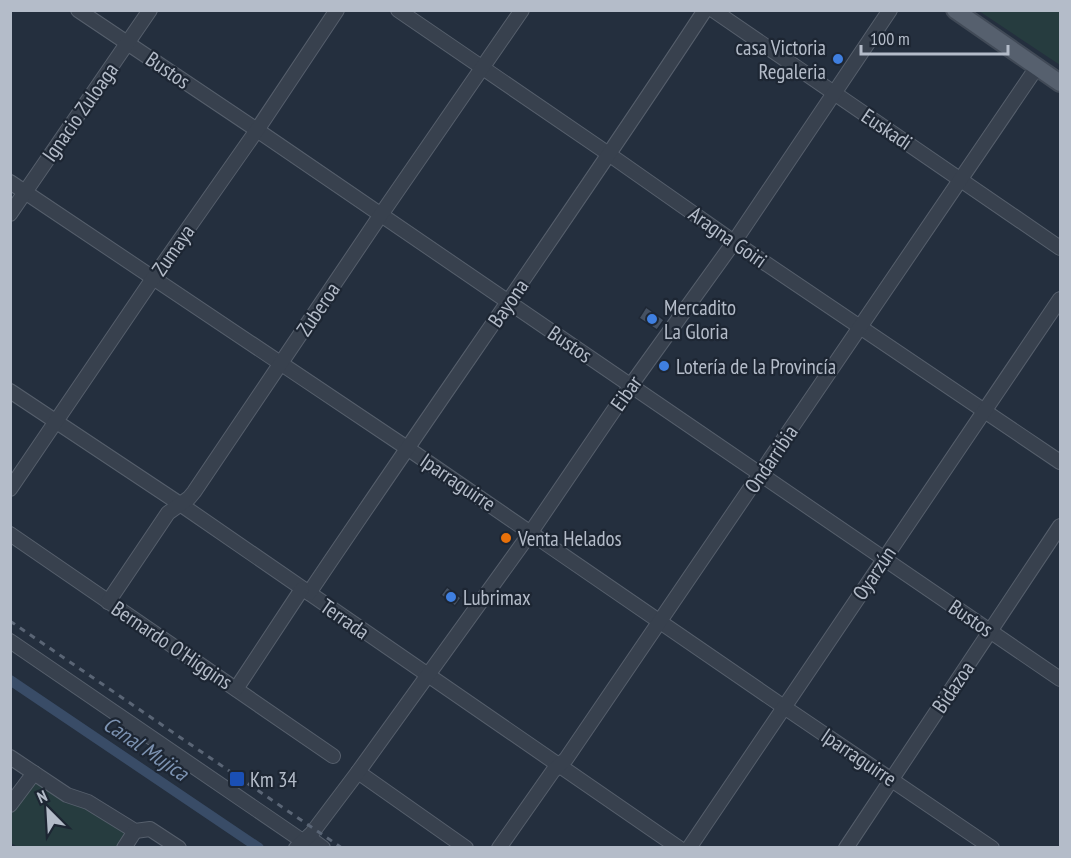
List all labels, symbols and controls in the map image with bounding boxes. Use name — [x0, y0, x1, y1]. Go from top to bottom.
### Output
scale bar — [861, 18, 1008, 56]
text: 100 m — [870, 27, 910, 50]
place label: casa Victoria Regaleria — [736, 34, 826, 85]
street label: Bustos — [141, 45, 195, 95]
marker: casa Victoria Regaleria — [831, 52, 845, 66]
street label: Ignacio Zuloaga — [36, 57, 124, 167]
street label: Euskadi — [856, 102, 918, 156]
street label: Aragna Goiri — [684, 200, 772, 274]
street label: Zumaya — [146, 219, 200, 281]
street label: Bayona — [482, 274, 534, 332]
street label: Zuberoa — [290, 277, 346, 341]
place label: Mercadito La Gloria — [664, 294, 736, 345]
marker: Mercadito La Gloria — [645, 312, 659, 326]
street label: Bustos — [543, 319, 597, 369]
place label: Lotería de la Provincía — [676, 353, 836, 380]
marker: Lotería de la Provincía — [657, 359, 671, 373]
street label: Eibar — [604, 370, 648, 416]
street label: Ondarribia — [738, 420, 804, 498]
street label: Iparraguirre — [415, 447, 501, 517]
place label: Venta Helados — [517, 525, 622, 552]
marker: Venta Helados — [499, 531, 513, 545]
street label: Oyarzún — [846, 541, 902, 605]
place label: Lubrimax — [463, 584, 531, 611]
marker: Lubrimax — [444, 590, 458, 604]
street label: Terrada — [315, 593, 375, 645]
street label: Bustos — [944, 593, 998, 643]
street label: Bernardo O'Higgins — [107, 595, 237, 695]
street label: Bidazoa — [926, 656, 980, 718]
water label: Canal Mujica — [98, 709, 195, 787]
street label: Iparraguirre — [816, 722, 902, 792]
place label: Km 34 — [250, 766, 297, 793]
marker: Km 34 — [228, 770, 246, 788]
north arrow — [18, 780, 78, 840]
text: N — [34, 785, 50, 807]

